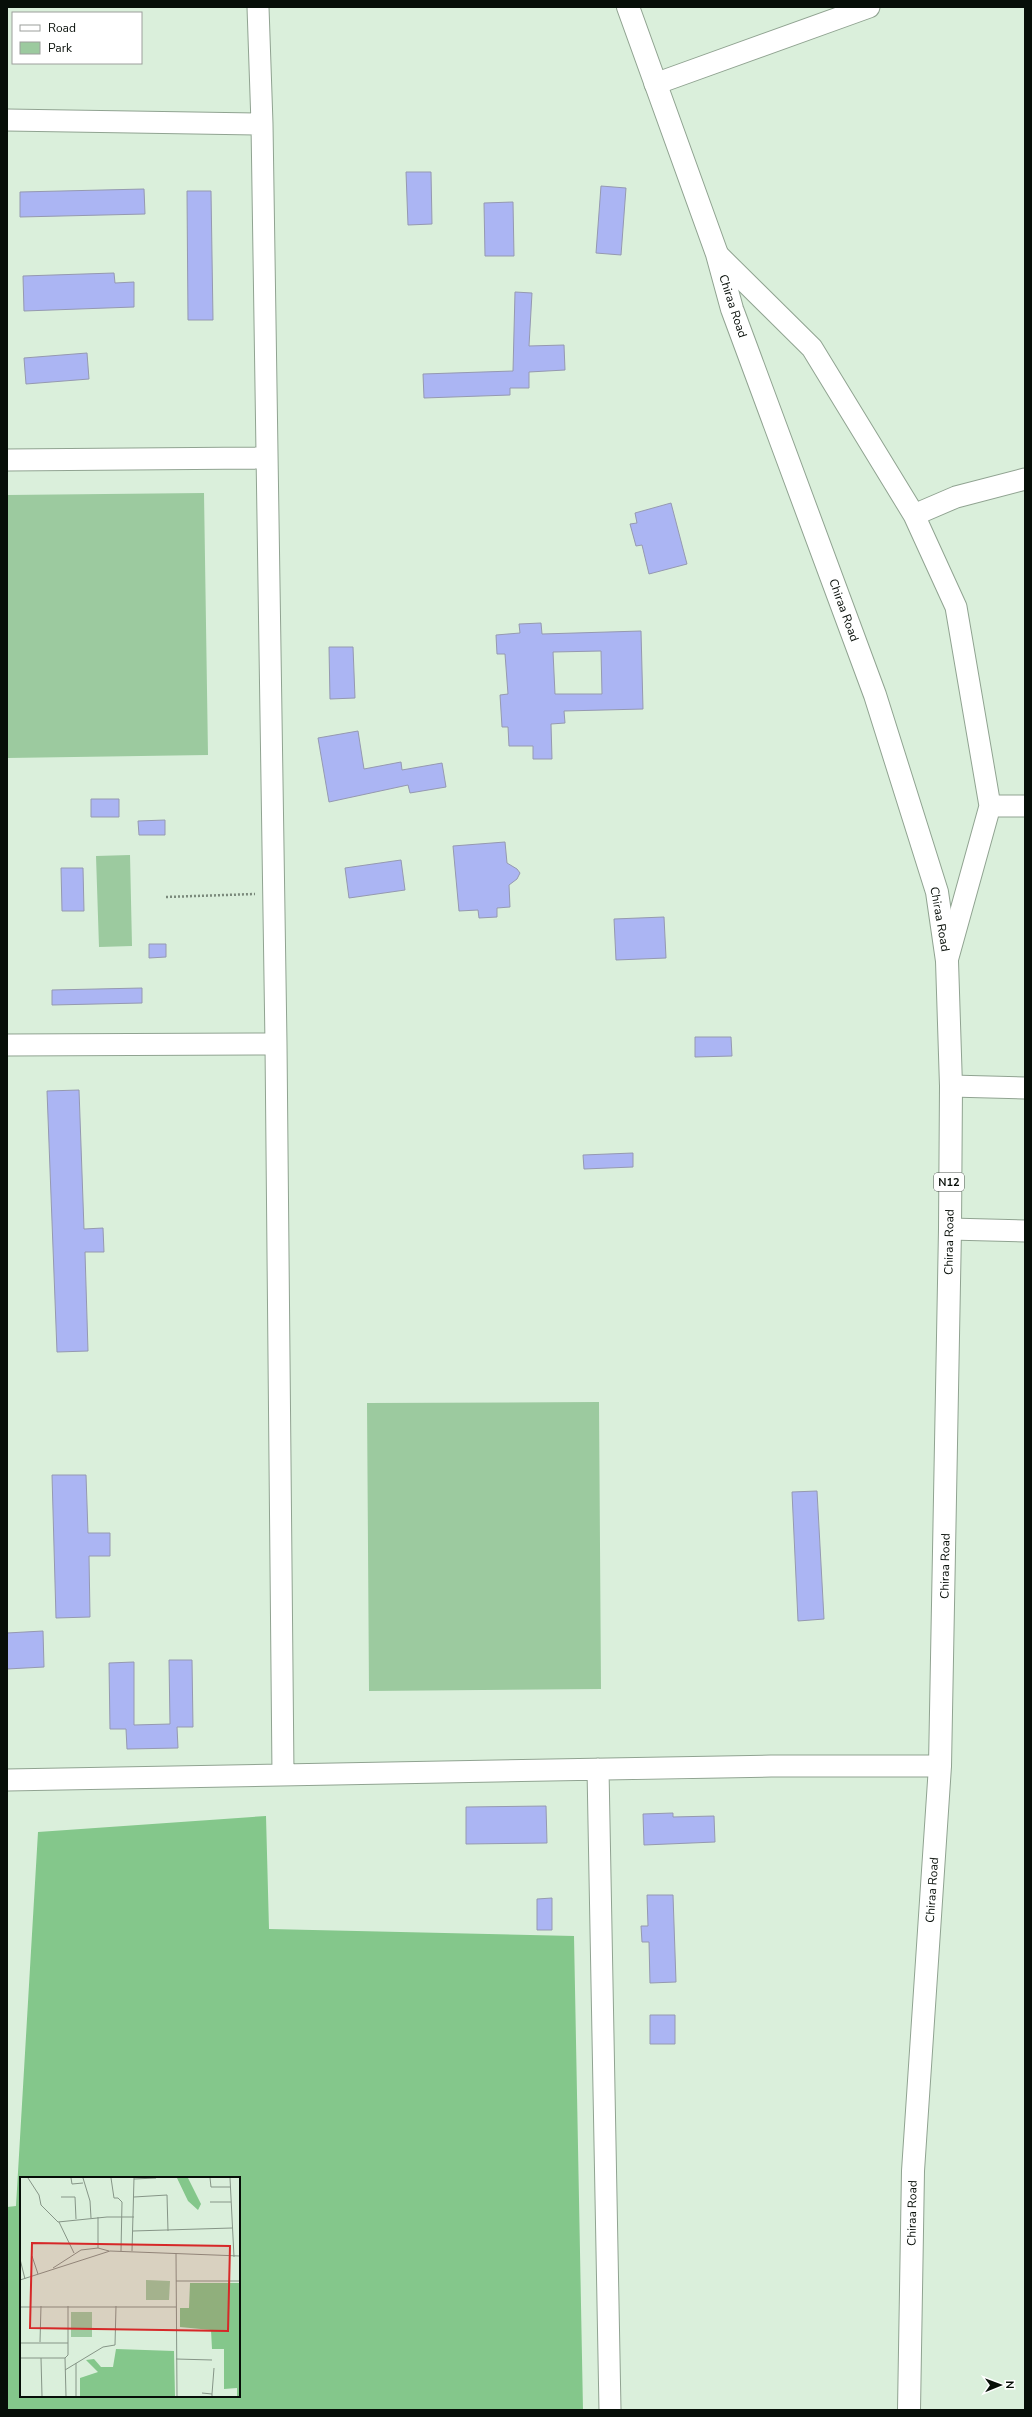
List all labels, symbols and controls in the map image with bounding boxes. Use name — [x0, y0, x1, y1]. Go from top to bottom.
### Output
legend — [12, 12, 142, 64]
text: Road — [48, 20, 76, 36]
text: Park — [48, 40, 73, 56]
street label: Chiraa Road — [715, 272, 751, 340]
street label: Chiraa Road — [825, 576, 863, 644]
street label: Chiraa Road — [926, 885, 954, 953]
road number: N12 — [934, 1173, 964, 1191]
street label: Chiraa Road — [940, 1209, 958, 1275]
street label: Chiraa Road — [936, 1533, 954, 1599]
street label: Chiraa Road — [922, 1857, 942, 1923]
inset map — [20, 2177, 240, 2397]
street label: Chiraa Road — [903, 2180, 921, 2246]
north arrow — [980, 2365, 1020, 2405]
text: N — [1002, 2381, 1017, 2389]

